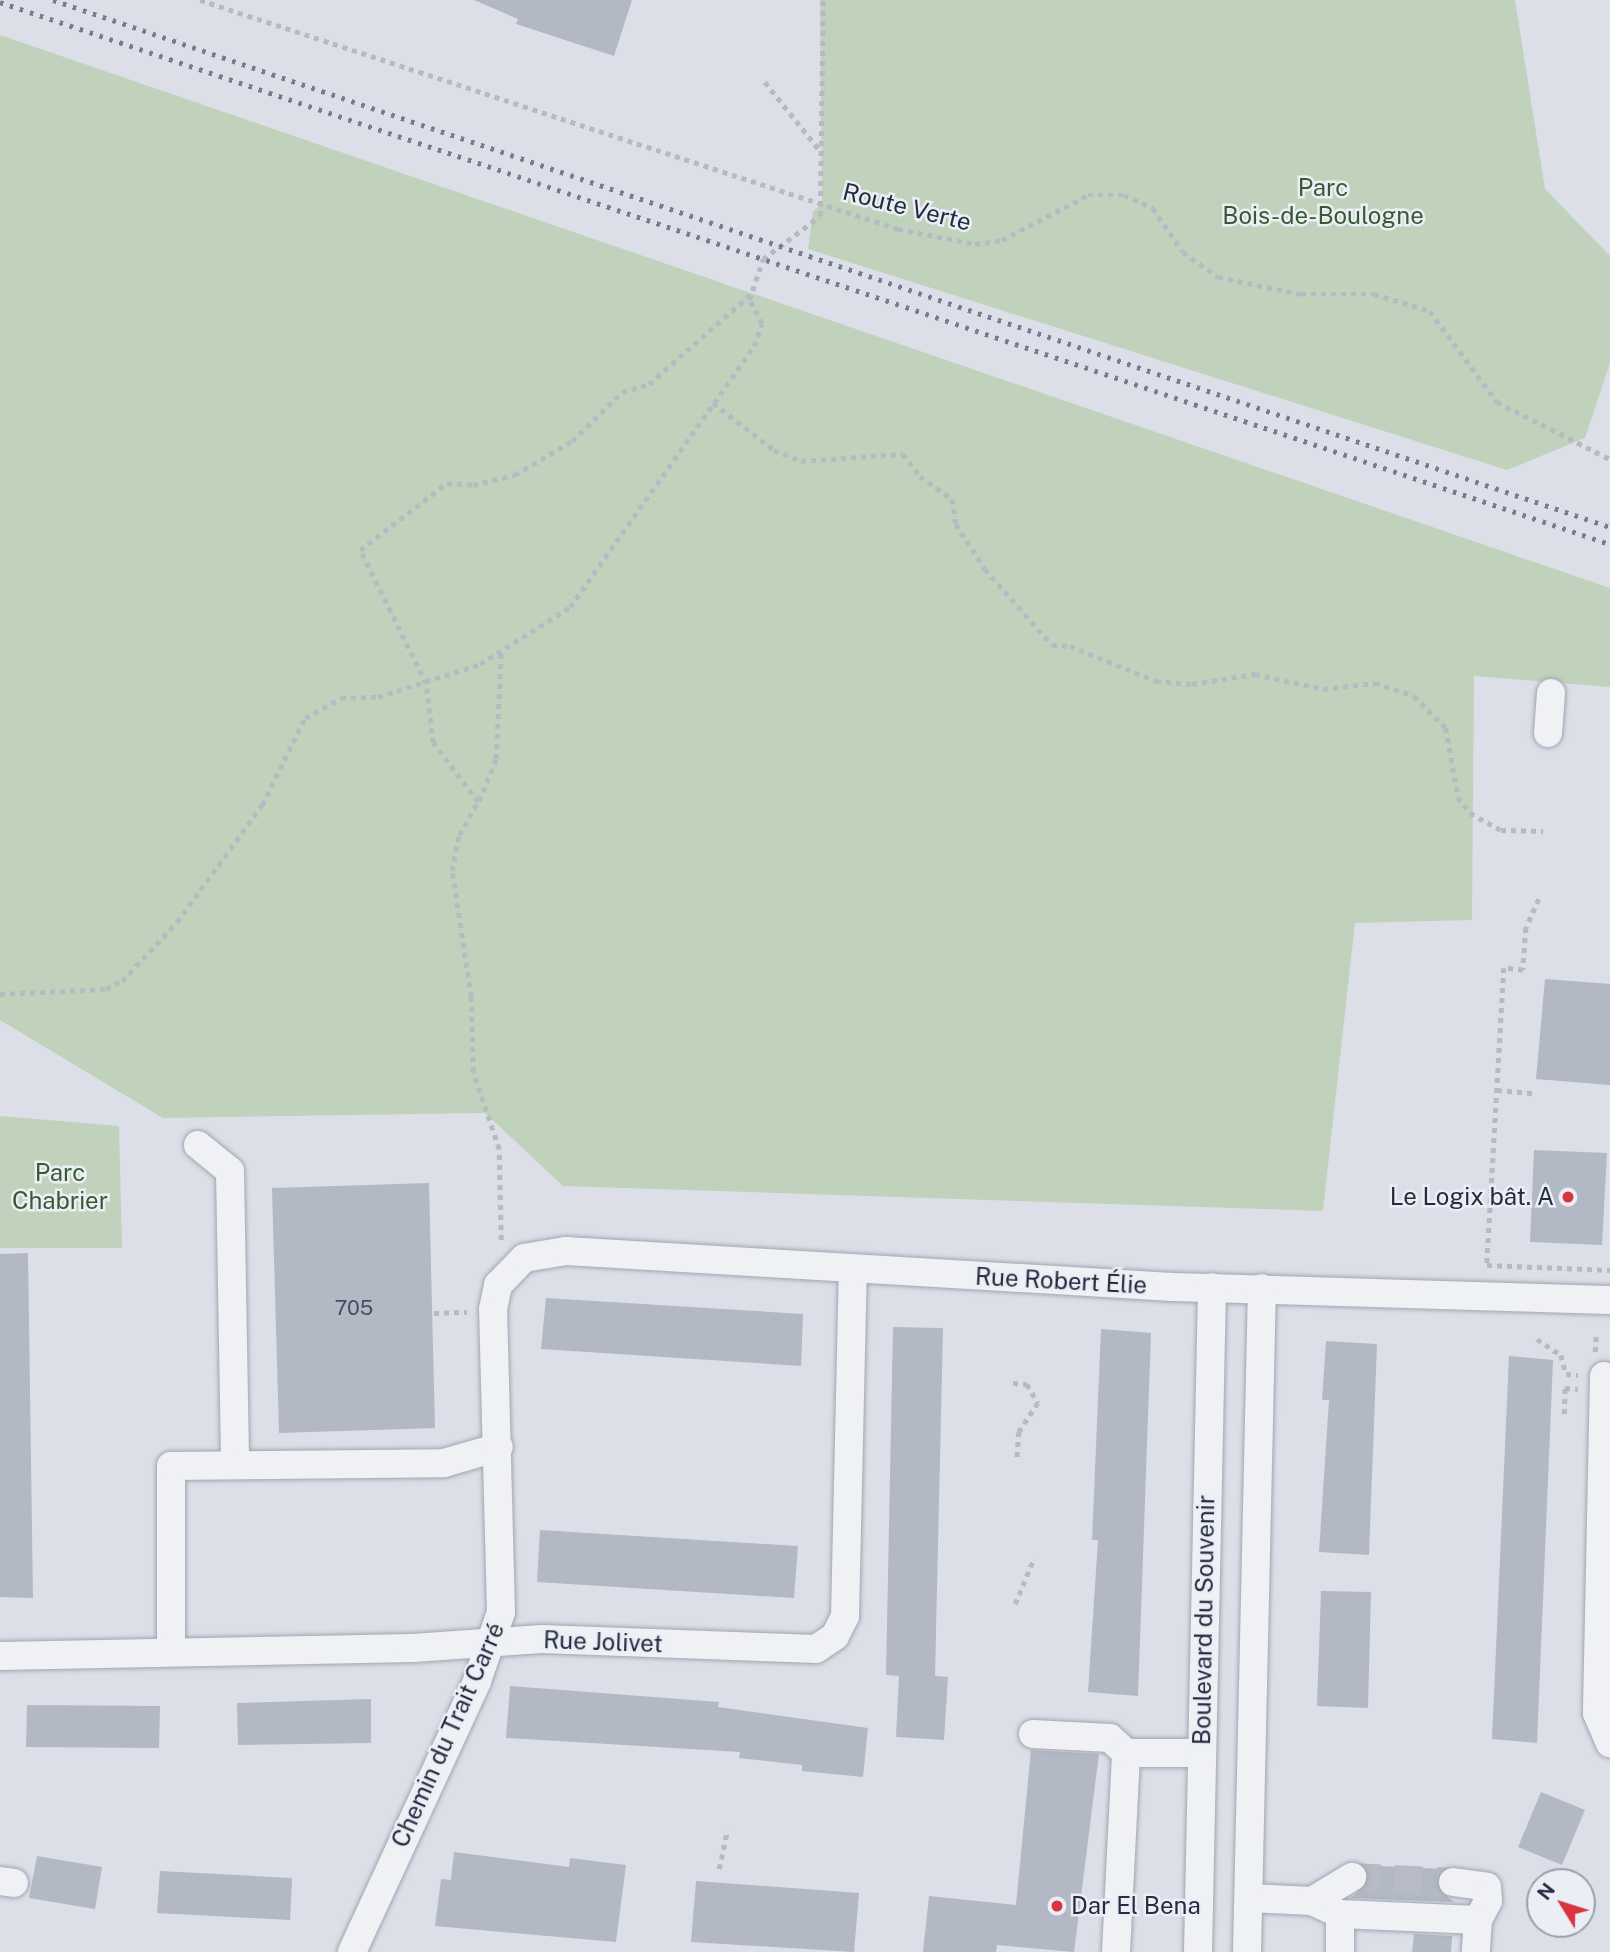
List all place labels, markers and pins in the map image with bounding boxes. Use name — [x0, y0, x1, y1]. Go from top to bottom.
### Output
place label: Le Logix bât. A — [1390, 1183, 1554, 1211]
marker: Le Logix bât. A — [1560, 1189, 1576, 1205]
place label: Dar El Bena — [1071, 1892, 1201, 1920]
marker: Dar El Bena — [1049, 1898, 1065, 1914]

